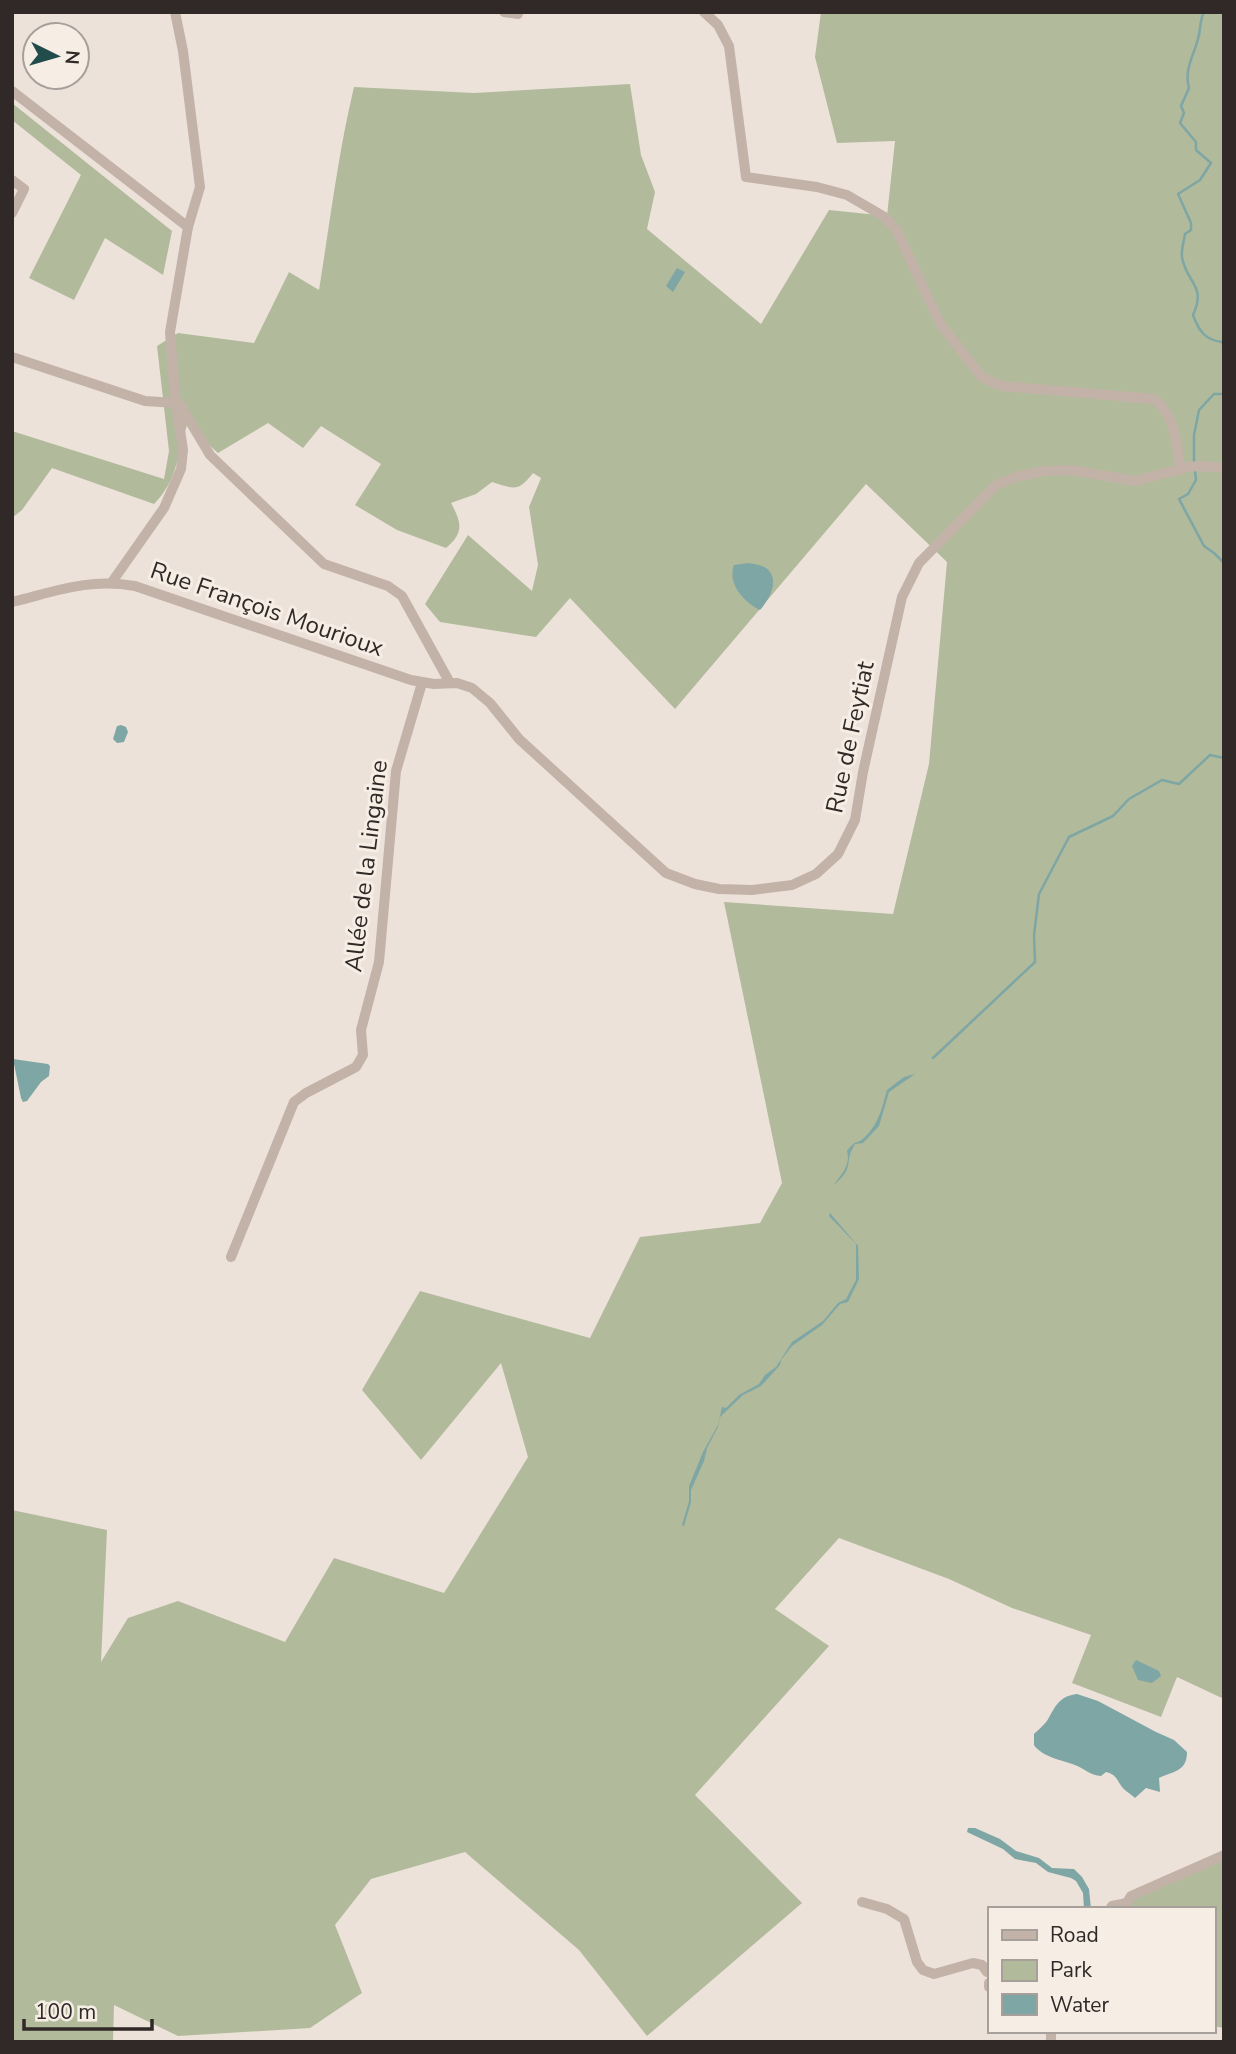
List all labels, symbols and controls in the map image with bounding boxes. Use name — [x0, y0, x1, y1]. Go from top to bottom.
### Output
north arrow — [21, 21, 91, 91]
text: N — [58, 49, 86, 66]
street label: Rue François Mourioux — [146, 554, 388, 664]
street label: Rue de Feytiat — [818, 658, 882, 816]
street label: Allée de la Lingaine — [337, 758, 395, 974]
legend — [988, 1907, 1215, 2033]
text: Road — [1050, 1921, 1099, 1949]
text: Park — [1050, 1956, 1092, 1984]
scale bar — [24, 1988, 152, 2032]
text: Water — [1050, 1991, 1109, 2019]
text: 100 m — [35, 1998, 96, 2026]

